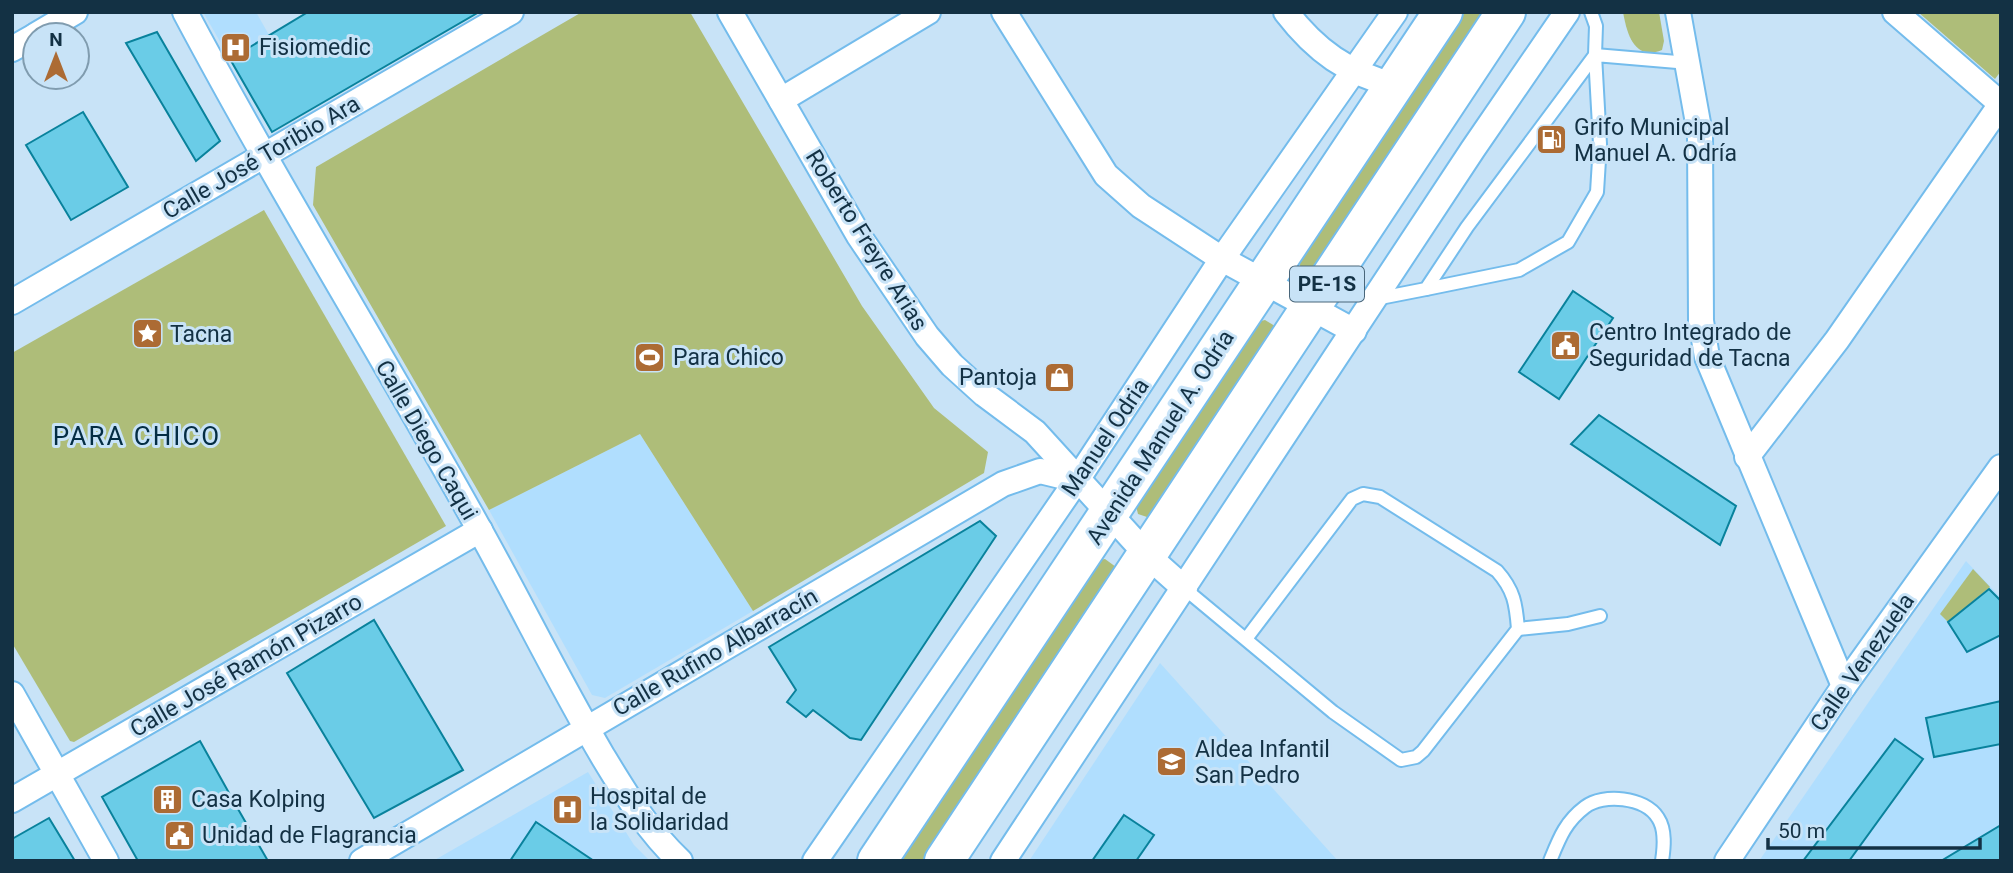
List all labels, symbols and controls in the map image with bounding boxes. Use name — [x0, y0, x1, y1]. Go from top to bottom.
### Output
north arrow — [21, 21, 91, 91]
text: N — [49, 28, 63, 51]
hospital icon: Fisiomedic — [219, 30, 253, 64]
place label: Fisiomedic — [259, 34, 371, 61]
street label: Calle José Toribio Ara — [158, 90, 365, 225]
place label: Grifo Municipal Manuel A. Odría — [1574, 114, 1737, 167]
fuel station icon: Grifo Municipal Manuel A. Odría — [1534, 123, 1568, 157]
street label: Roberto Freyre Arias — [800, 145, 933, 336]
road number: PE-1S — [1290, 266, 1364, 302]
place icon: Tacna — [130, 317, 164, 351]
place label: Centro Integrado de Seguridad de Tacna — [1589, 319, 1791, 372]
place label: Tacna — [170, 321, 232, 348]
street label: Avenida Manuel A. Odría — [1081, 325, 1240, 550]
public building icon: Centro Integrado de Seguridad de Tacna — [1549, 328, 1583, 362]
sports icon: Para Chico — [633, 340, 667, 374]
place label: Para Chico — [673, 344, 784, 371]
street label: Calle Diego Caqui — [370, 356, 483, 525]
shop icon: Pantoja — [1043, 360, 1077, 394]
place label: Pantoja — [959, 364, 1037, 391]
street label: Manuel Odria — [1056, 373, 1155, 501]
district label: PARA CHICO — [53, 421, 221, 451]
street label: Calle Rufino Albarracín — [608, 583, 822, 722]
street label: Calle José Ramón Pizarro — [126, 588, 367, 743]
street label: Calle Venezuela — [1805, 588, 1920, 736]
place label: Aldea Infantil San Pedro — [1195, 736, 1330, 789]
school or university icon: Aldea Infantil San Pedro — [1155, 745, 1189, 779]
building icon: Casa Kolping — [151, 782, 185, 816]
place label: Hospital de la Solidaridad — [590, 783, 729, 836]
place label: Casa Kolping — [191, 786, 326, 813]
hospital icon: Hospital de la Solidaridad — [550, 792, 584, 826]
scale bar — [1768, 806, 1980, 850]
public building icon: Unidad de Flagrancia — [162, 818, 196, 852]
text: 50 m — [1778, 819, 1825, 843]
place label: Unidad de Flagrancia — [202, 822, 417, 849]

